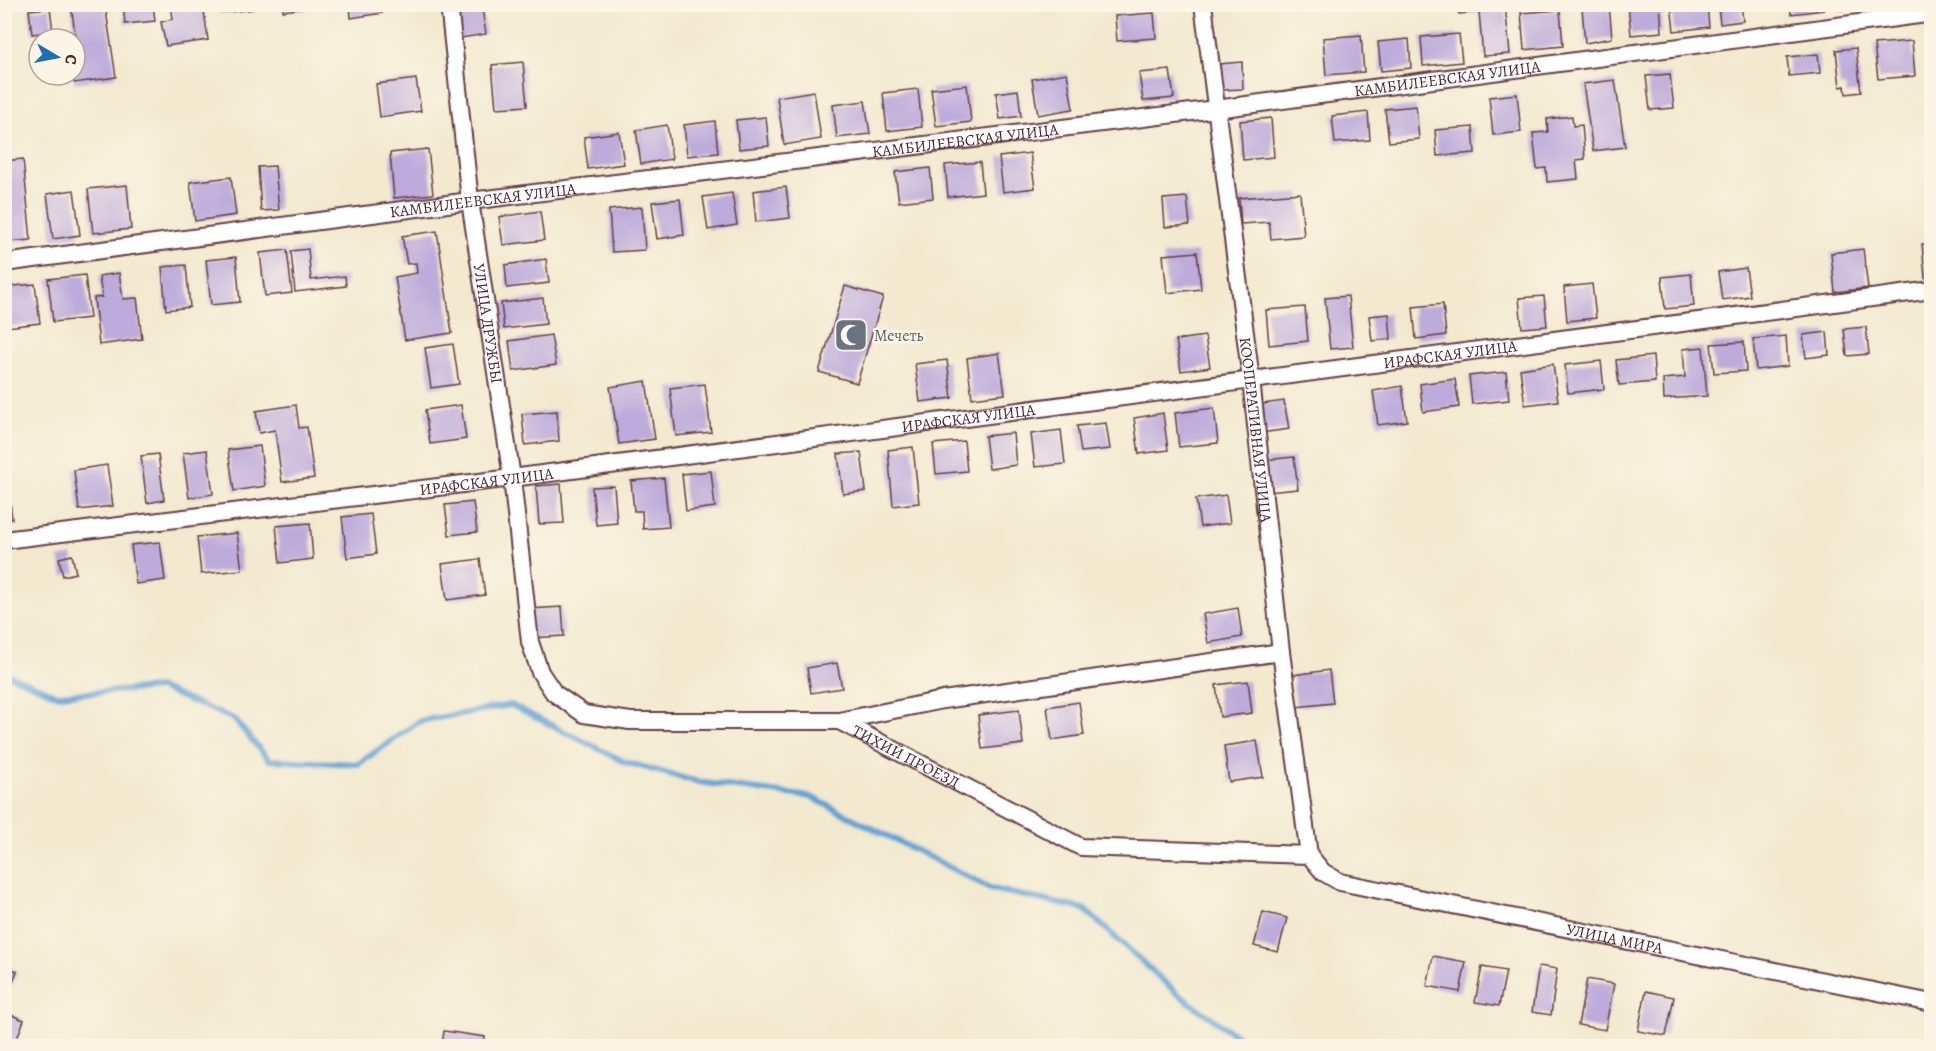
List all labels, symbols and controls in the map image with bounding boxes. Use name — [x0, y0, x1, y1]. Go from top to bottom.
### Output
north arrow — [27, 27, 87, 87]
text: С — [59, 53, 82, 66]
street label: КАМБИЛЕЕВСКАЯ УЛИЦА — [1353, 56, 1542, 102]
street label: КАМБИЛЕЕВСКАЯ УЛИЦА — [871, 118, 1060, 163]
street label: КАМБИЛЕЕВСКАЯ УЛИЦА — [388, 178, 578, 224]
street label: УЛИЦА ДРУЖБЫ — [468, 262, 508, 385]
mosque icon: Мечеть — [833, 317, 869, 353]
place label: Мечеть — [874, 325, 924, 347]
street label: ИРАФСКАЯ УЛИЦА — [1382, 335, 1519, 375]
street label: КООПЕРАТИВНАЯ УЛИЦА — [1234, 336, 1277, 524]
street label: ИРАФСКАЯ УЛИЦА — [900, 399, 1037, 438]
street label: ИРАФСКАЯ УЛИЦА — [418, 463, 555, 501]
street label: ТИХИЙ ПРОЕЗД — [848, 720, 963, 794]
street label: УЛИЦА МИРА — [1564, 918, 1665, 960]

